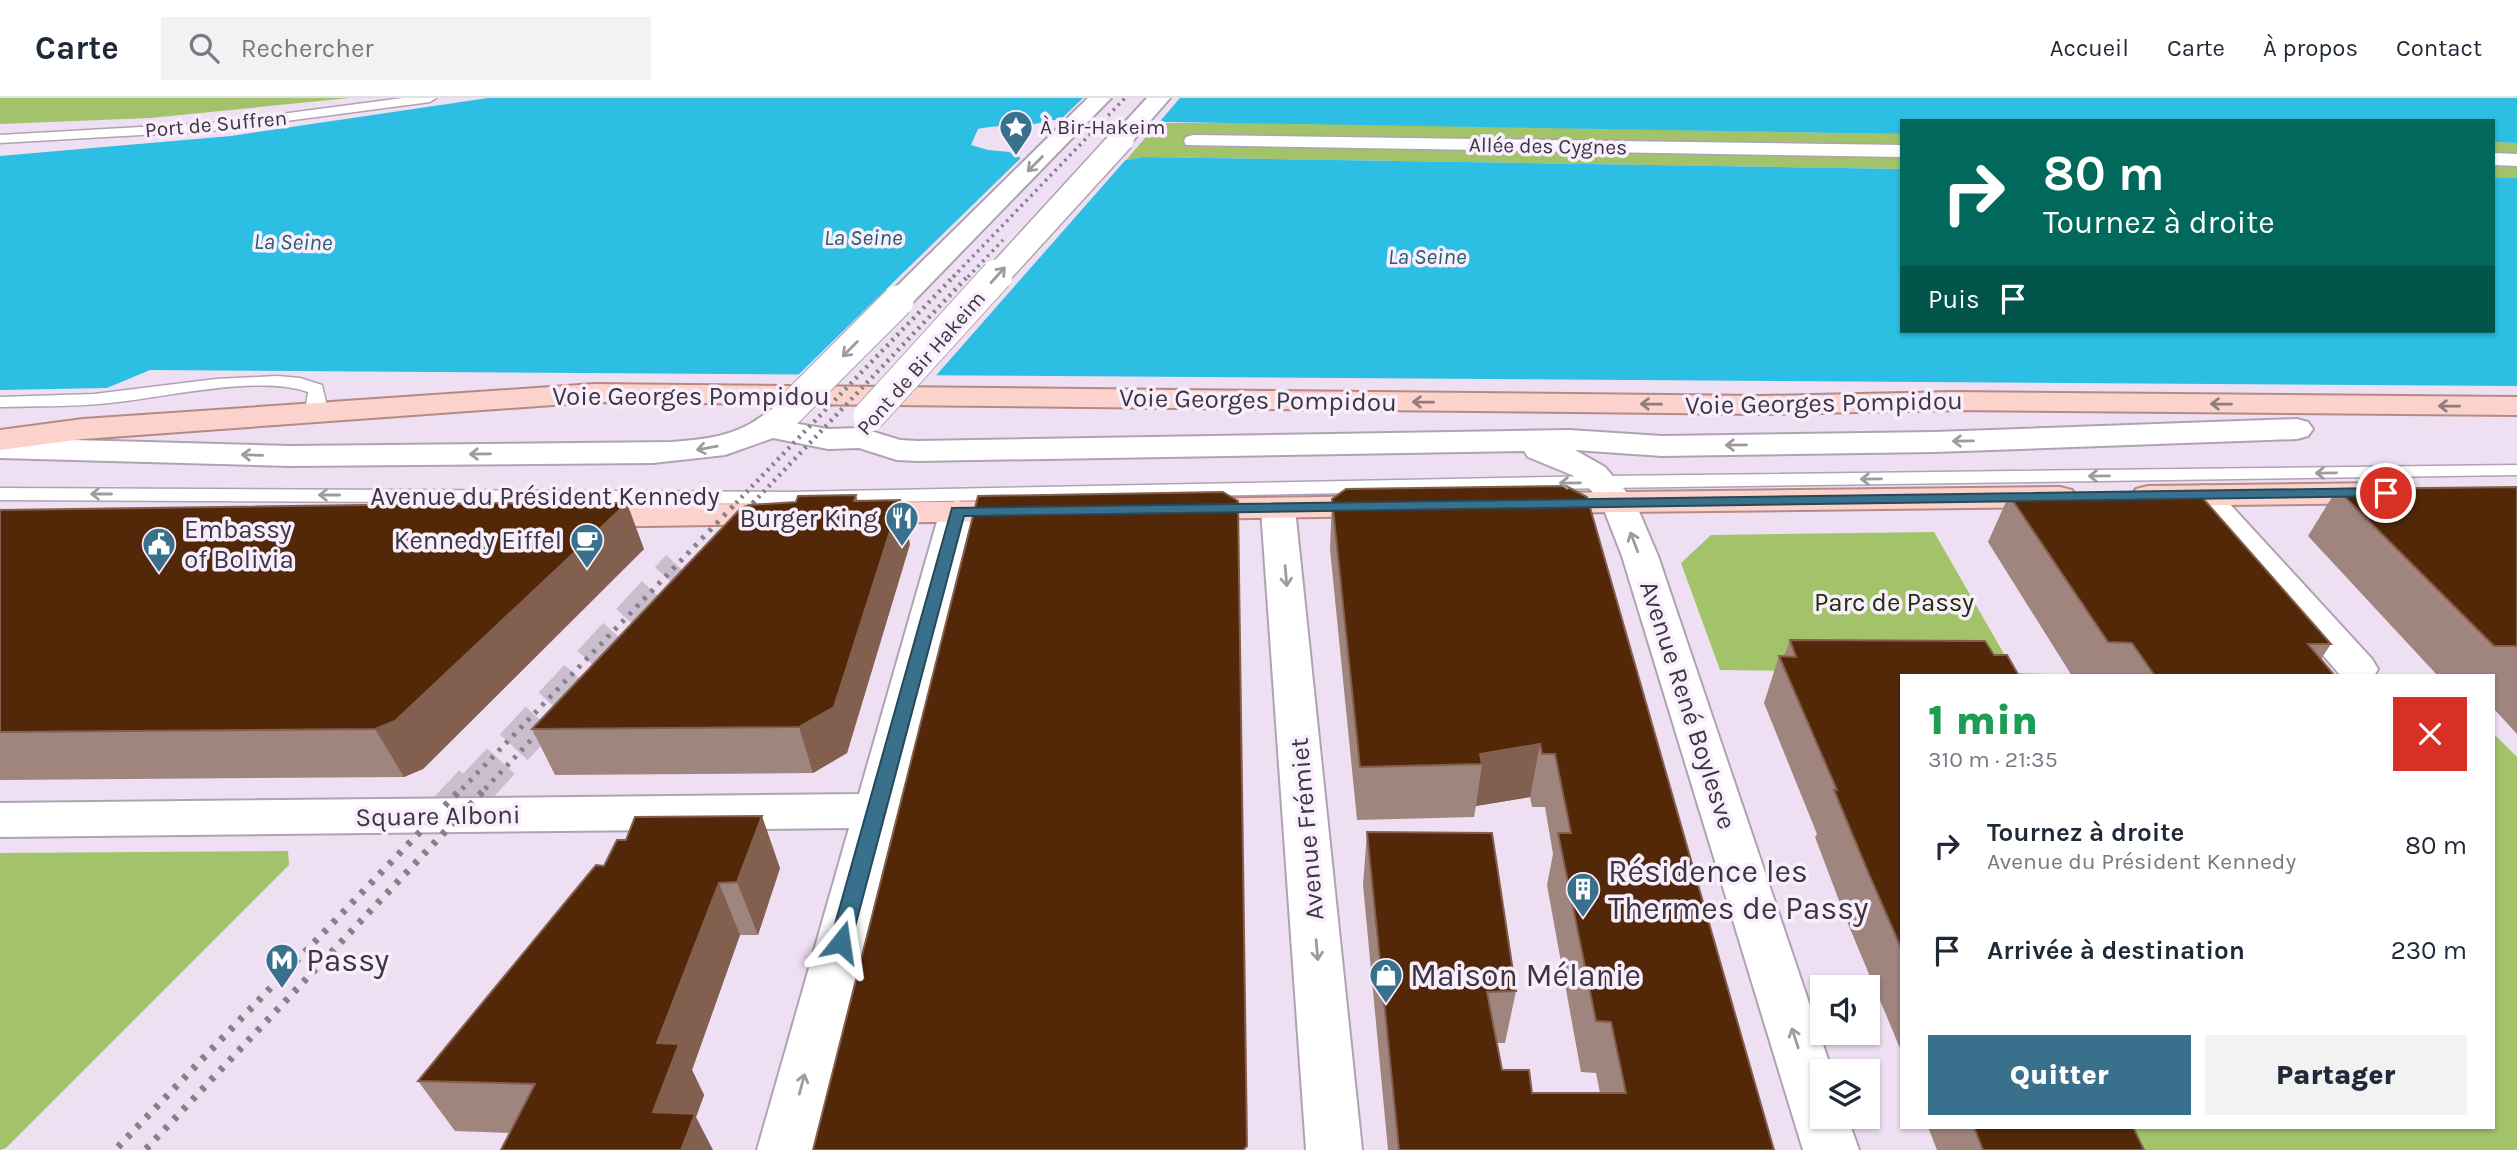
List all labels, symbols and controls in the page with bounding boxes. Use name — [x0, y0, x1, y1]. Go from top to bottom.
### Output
search box — [161, 17, 651, 80]
text: Carte — [35, 29, 119, 67]
icon: search — [185, 29, 223, 67]
text: Rechercher — [241, 33, 374, 64]
text: Accueil — [2050, 34, 2129, 62]
text: Carte — [2167, 34, 2225, 62]
text: À propos — [2263, 34, 2358, 62]
text: Contact — [2396, 34, 2482, 62]
street label: Port de Suffren — [144, 106, 288, 142]
place icon: À Bir-Hakeim — [997, 108, 1035, 157]
place label: À Bir-Hakeim — [1040, 115, 1165, 139]
street label: Allée des Cygnes — [1469, 133, 1627, 159]
text: 80 m — [2043, 145, 2165, 202]
icon: right — [1928, 147, 2019, 238]
one-way arrow — [1026, 155, 1043, 172]
text: Tournez à droite — [2043, 204, 2275, 241]
water label: La Seine — [824, 224, 903, 251]
water label: La Seine — [253, 228, 333, 256]
water label: La Seine — [1388, 243, 1467, 270]
one-way arrow — [990, 266, 1006, 284]
icon: arrive — [1994, 280, 2032, 318]
text: Puis — [1928, 284, 1980, 315]
street label: Pont de Bir Hakeim — [852, 286, 990, 440]
one-way arrow — [841, 340, 858, 357]
street label: Voie Georges Pompidou — [552, 381, 830, 412]
street label: Voie Georges Pompidou — [1119, 382, 1397, 418]
street label: Voie Georges Pompidou — [1685, 385, 1963, 421]
one-way arrow — [1412, 395, 1435, 409]
one-way arrow — [1640, 397, 1663, 411]
one-way arrow — [2210, 397, 2233, 411]
one-way arrow — [2438, 399, 2461, 413]
one-way arrow — [1952, 435, 1975, 448]
one-way arrow — [1724, 438, 1747, 452]
one-way arrow — [696, 442, 719, 456]
one-way arrow — [468, 447, 491, 461]
one-way arrow — [241, 448, 264, 462]
pin — [2356, 463, 2416, 523]
one-way arrow — [2315, 466, 2338, 480]
one-way arrow — [2088, 469, 2111, 483]
one-way arrow — [1860, 472, 1883, 486]
icon: arrive — [2367, 474, 2405, 512]
one-way arrow — [1559, 476, 1582, 490]
street label: Avenue du Président Kennedy — [370, 481, 720, 512]
one-way arrow — [90, 487, 113, 501]
one-way arrow — [318, 488, 341, 502]
restaurant icon: Burger King — [883, 499, 921, 548]
place label: Burger King — [740, 503, 878, 534]
place label: Embassy of Bolivia — [184, 514, 294, 575]
cafe icon: Kennedy Eiffel — [568, 521, 606, 570]
public building icon: Embassy of Bolivia — [140, 525, 178, 574]
place label: Kennedy Eiffel — [394, 525, 562, 556]
one-way arrow — [1627, 532, 1640, 554]
one-way arrow — [1280, 565, 1293, 587]
street label: Avenue René Boylesve — [1633, 577, 1743, 833]
park label: Parc de Passy — [1814, 587, 1974, 618]
text: 1 min — [1928, 695, 2038, 745]
button: close — [2393, 697, 2467, 771]
street label: Avenue Frémiet — [1284, 736, 1330, 922]
text: 310 m · 21:35 — [1928, 746, 2058, 773]
street label: Square Alboni — [355, 799, 521, 833]
text: Tournez à droite — [1987, 817, 2184, 848]
icon: right — [1928, 827, 1966, 865]
text: 80 m — [2405, 830, 2467, 861]
text: Avenue du Président Kennedy — [1987, 848, 2296, 875]
place label: Résidence les Thermes de Passy — [1608, 853, 1868, 927]
building icon: Résidence les Thermes de Passy — [1564, 870, 1602, 919]
position arrow — [804, 905, 878, 979]
icon: arrive — [1928, 932, 1966, 970]
text: Arrivée à destination — [1987, 935, 2245, 966]
text: 230 m — [2391, 935, 2467, 966]
one-way arrow — [1311, 938, 1324, 960]
metro station icon: Passy — [263, 941, 301, 990]
place label: Passy — [306, 942, 389, 979]
shop icon: Maison Mélanie — [1367, 956, 1405, 1005]
place label: Maison Mélanie — [1410, 957, 1641, 994]
map controls — [1810, 975, 1880, 1129]
button: sound — [1810, 975, 1880, 1045]
one-way arrow — [1787, 1028, 1800, 1050]
button: Quitter — [1928, 1035, 2191, 1115]
button: Partager — [2205, 1035, 2467, 1115]
button: layers — [1810, 1059, 1880, 1129]
one-way arrow — [796, 1073, 809, 1096]

